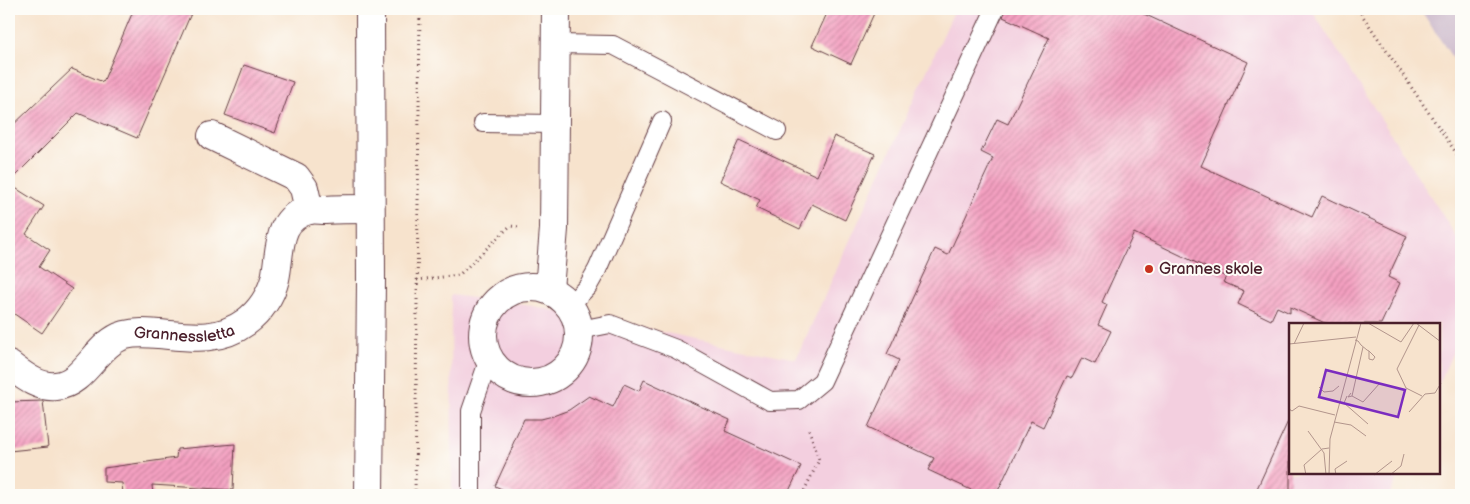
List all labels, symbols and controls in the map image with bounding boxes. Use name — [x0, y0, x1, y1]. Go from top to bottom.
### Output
place label: Grannes skole — [1159, 260, 1263, 279]
marker: Grannes skole — [1143, 263, 1155, 275]
street label: Grannessletta — [134, 321, 238, 346]
inset map — [1289, 323, 1440, 474]

